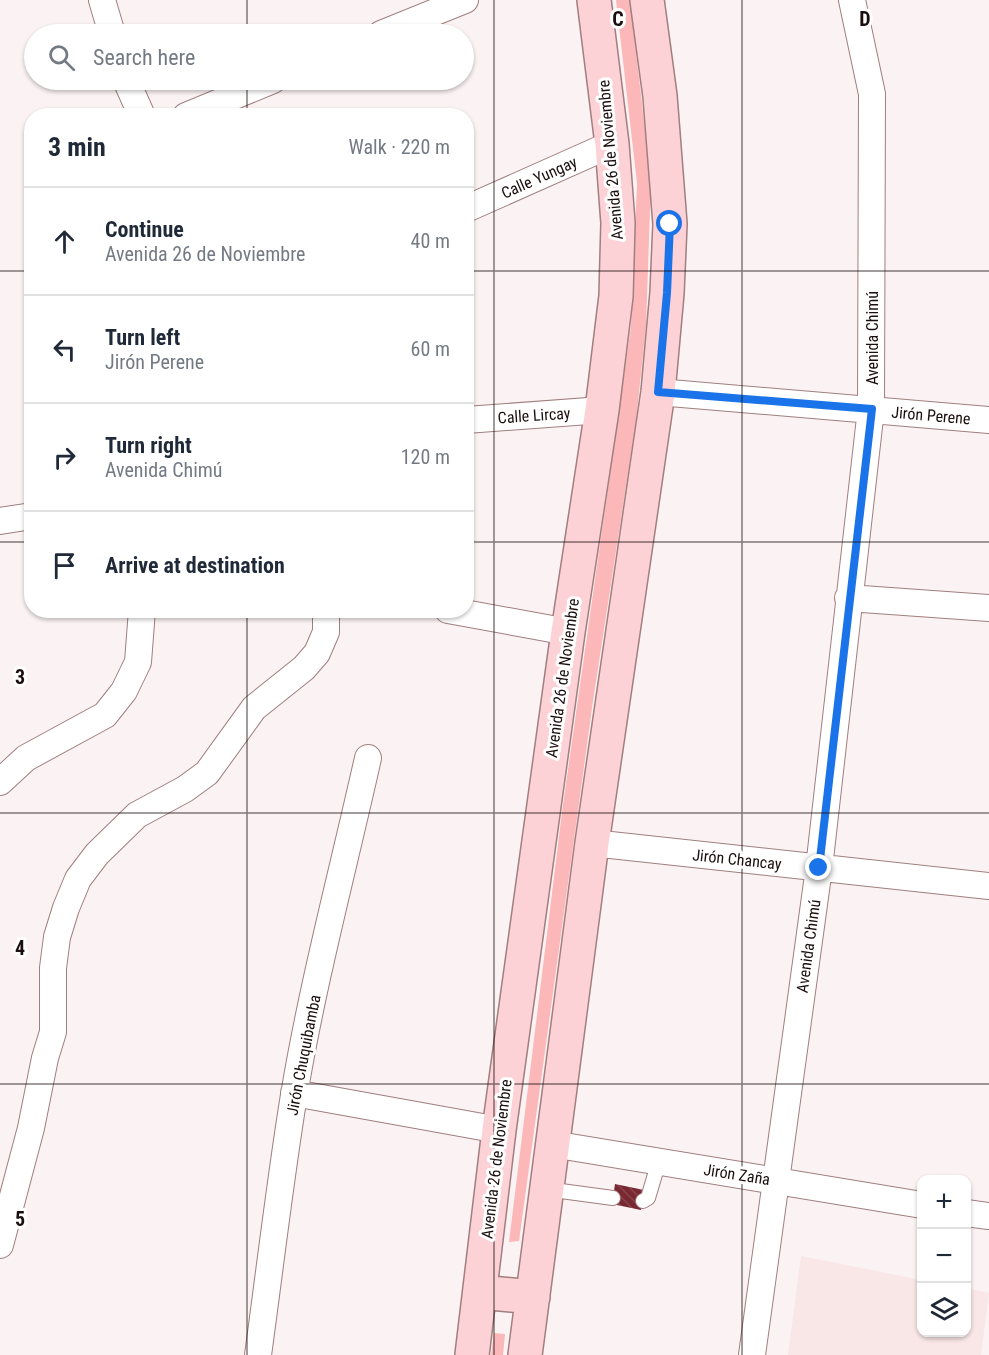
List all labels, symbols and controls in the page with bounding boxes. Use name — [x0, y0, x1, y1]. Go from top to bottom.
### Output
text: C — [612, 7, 624, 31]
text: D — [859, 7, 871, 31]
search box — [24, 24, 474, 90]
icon: search — [45, 41, 78, 74]
text: Search here — [93, 45, 195, 70]
street label: Avenida 26 de Noviembre — [594, 79, 627, 241]
text: 3 min — [48, 132, 106, 162]
text: Walk · 220 m — [349, 135, 450, 159]
street label: Calle Yungay — [498, 152, 580, 203]
route start — [656, 210, 682, 236]
text: Continue — [105, 217, 184, 242]
icon: ahead — [48, 225, 81, 258]
text: 40 m — [411, 229, 450, 253]
text: Avenida 26 de Noviembre — [105, 242, 305, 266]
street label: Avenida Chimú — [863, 291, 882, 385]
text: Turn left — [105, 325, 180, 350]
icon: left — [48, 333, 81, 366]
text: 60 m — [411, 337, 450, 361]
text: Jirón Perene — [105, 350, 204, 374]
street label: Calle Lircay — [497, 403, 571, 428]
street label: Jirón Perene — [891, 403, 971, 428]
text: Turn right — [105, 433, 192, 458]
icon: right — [48, 441, 81, 474]
text: 120 m — [401, 445, 450, 469]
text: Avenida Chimú — [105, 458, 223, 482]
icon: arrive — [48, 549, 81, 582]
text: Arrive at destination — [105, 553, 285, 578]
street label: Avenida 26 de Noviembre — [542, 597, 583, 759]
text: 3 — [15, 665, 25, 689]
street label: Jirón Chancay — [692, 845, 783, 874]
route end — [805, 854, 831, 880]
street label: Avenida Chimú — [793, 898, 824, 994]
text: 4 — [15, 936, 25, 960]
street label: Jirón Chuquibamba — [282, 993, 325, 1117]
street label: Avenida 26 de Noviembre — [477, 1078, 516, 1240]
street label: Jirón Zaña — [702, 1160, 772, 1189]
map controls — [917, 1175, 971, 1337]
button: + — [917, 1175, 971, 1229]
text: 5 — [15, 1207, 25, 1231]
button: − — [917, 1229, 971, 1283]
button: layers — [917, 1283, 971, 1337]

